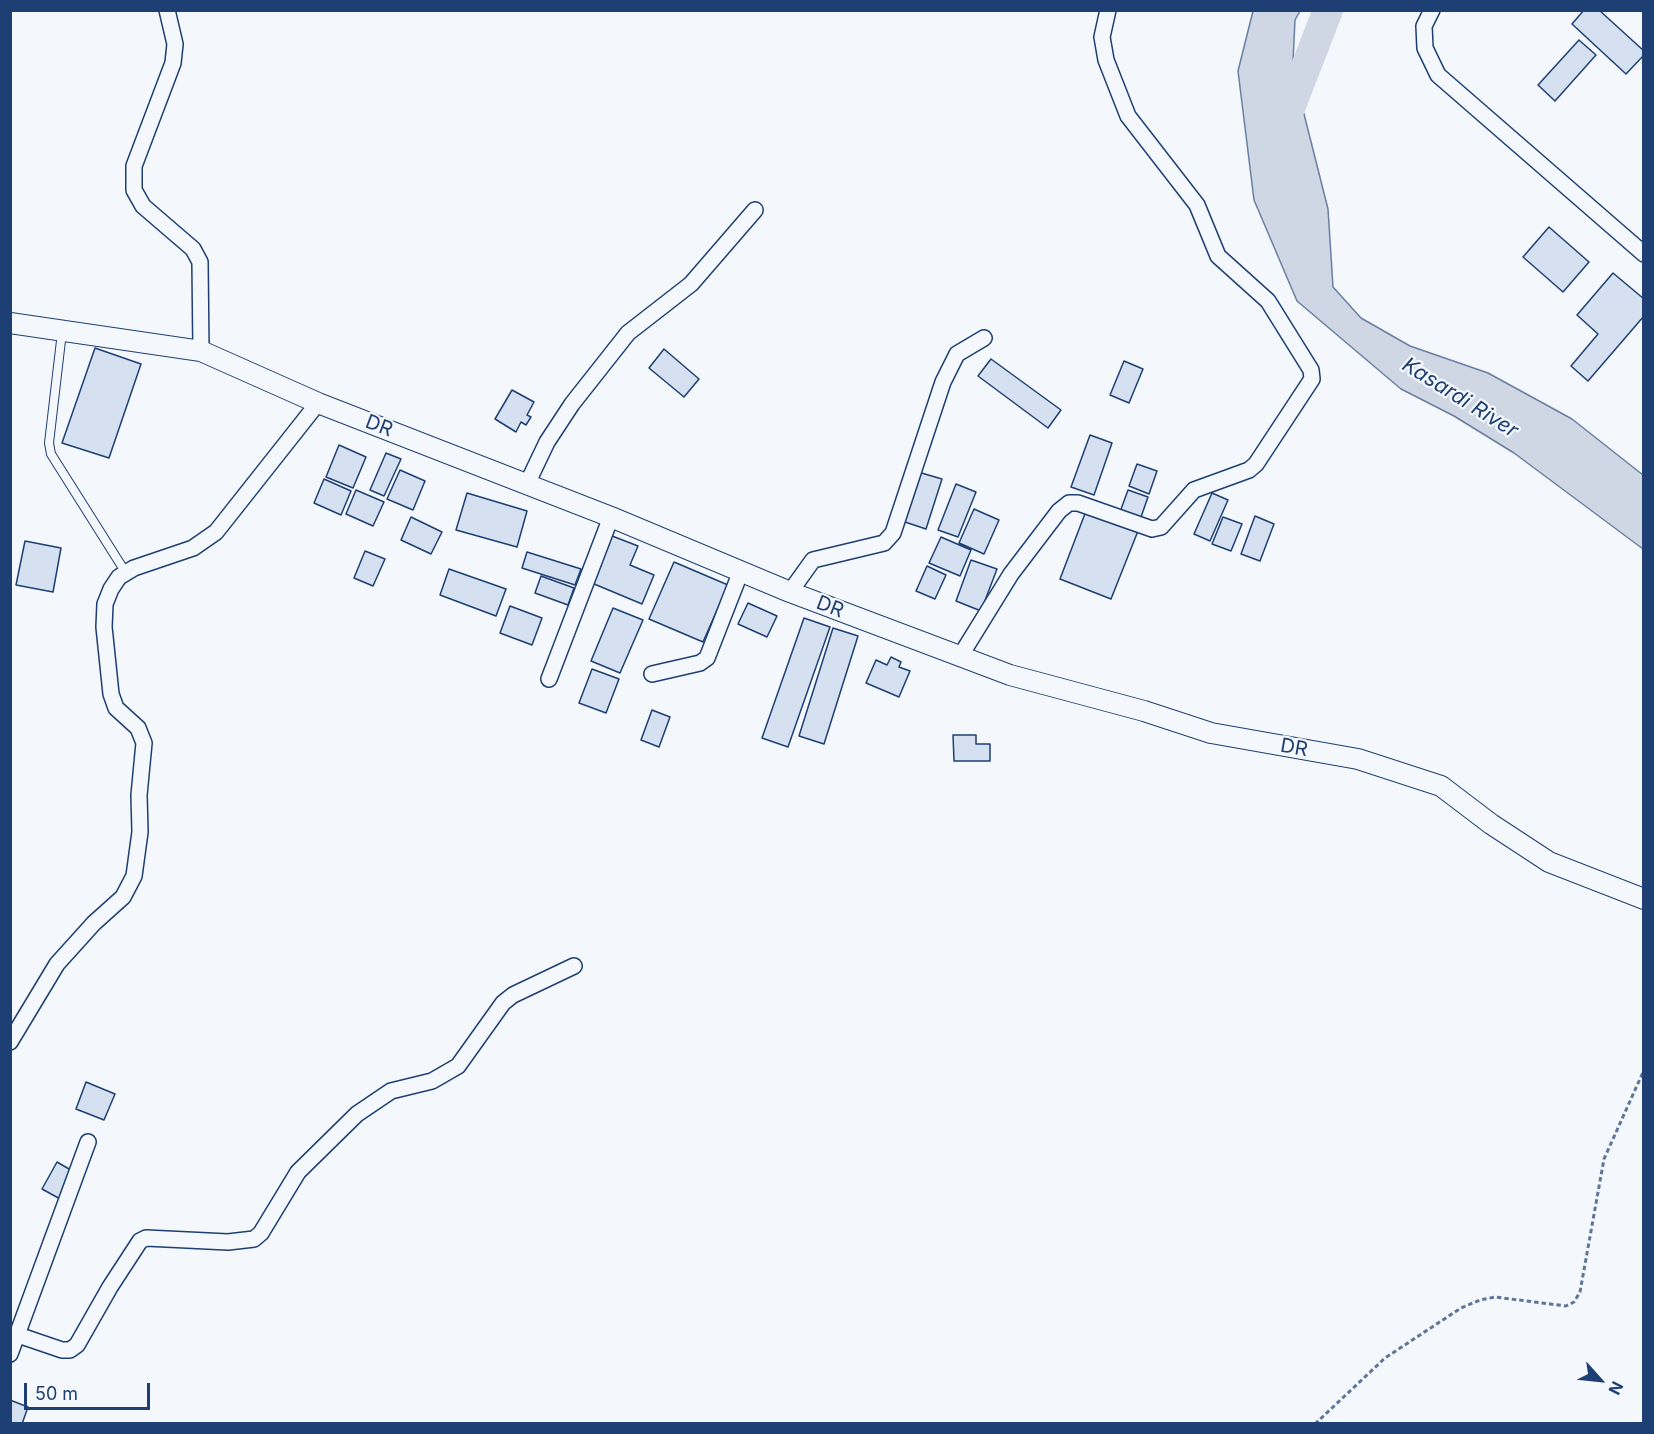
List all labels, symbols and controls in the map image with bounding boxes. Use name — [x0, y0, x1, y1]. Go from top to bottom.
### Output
water label: Kasardi River — [1398, 352, 1522, 444]
street label: DR — [362, 410, 396, 442]
street label: DR — [813, 591, 847, 623]
street label: DR — [1278, 734, 1310, 762]
north arrow — [1570, 1350, 1630, 1410]
scale bar — [27, 1371, 153, 1409]
text: N — [1604, 1378, 1628, 1398]
text: 50 m — [35, 1383, 78, 1404]

